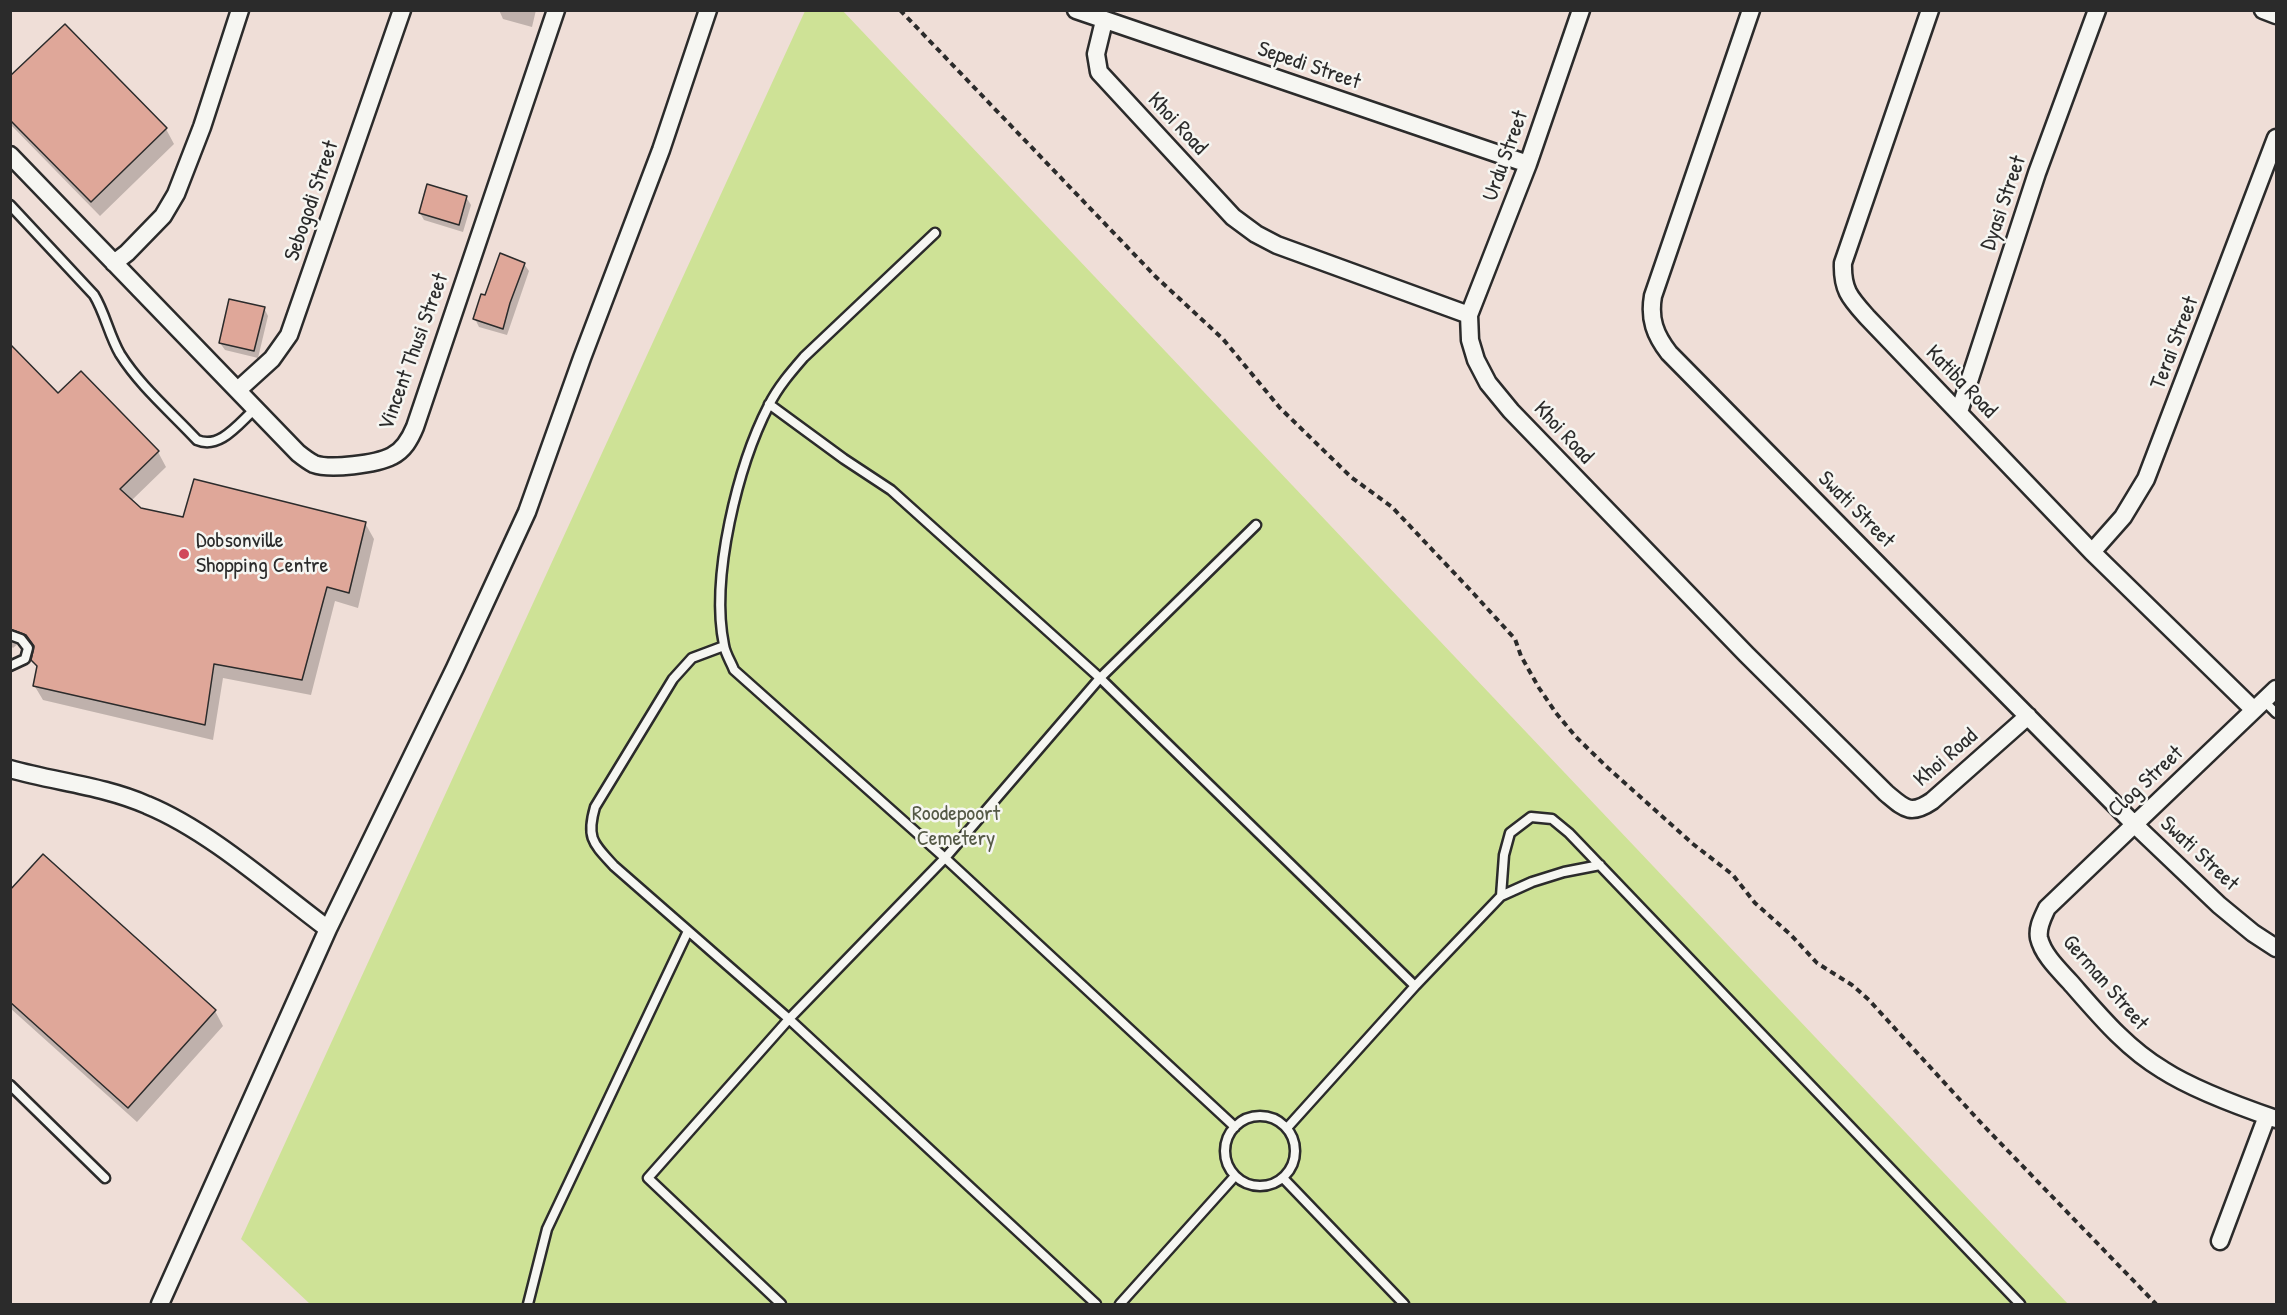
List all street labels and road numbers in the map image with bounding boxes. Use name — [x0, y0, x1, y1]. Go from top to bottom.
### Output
street label: Sepedi Street — [1254, 36, 1364, 96]
street label: Khoi Road — [1142, 87, 1212, 161]
street label: Urdu Street — [1477, 107, 1535, 205]
street label: Sebogodi Street — [279, 138, 345, 264]
street label: Dyasi Street — [1976, 152, 2032, 254]
street label: Vincent Thusi Street — [373, 270, 455, 434]
street label: Terai Street — [2145, 293, 2205, 393]
street label: Katiba Road — [1920, 340, 2002, 424]
street label: Khoi Road — [1528, 396, 1598, 470]
street label: Swati Street — [1812, 466, 1900, 554]
street label: Khoi Road — [1909, 723, 1983, 793]
street label: Clog Street — [2103, 741, 2189, 823]
street label: Swati Street — [2154, 811, 2244, 897]
street label: German Street — [2056, 930, 2154, 1036]

